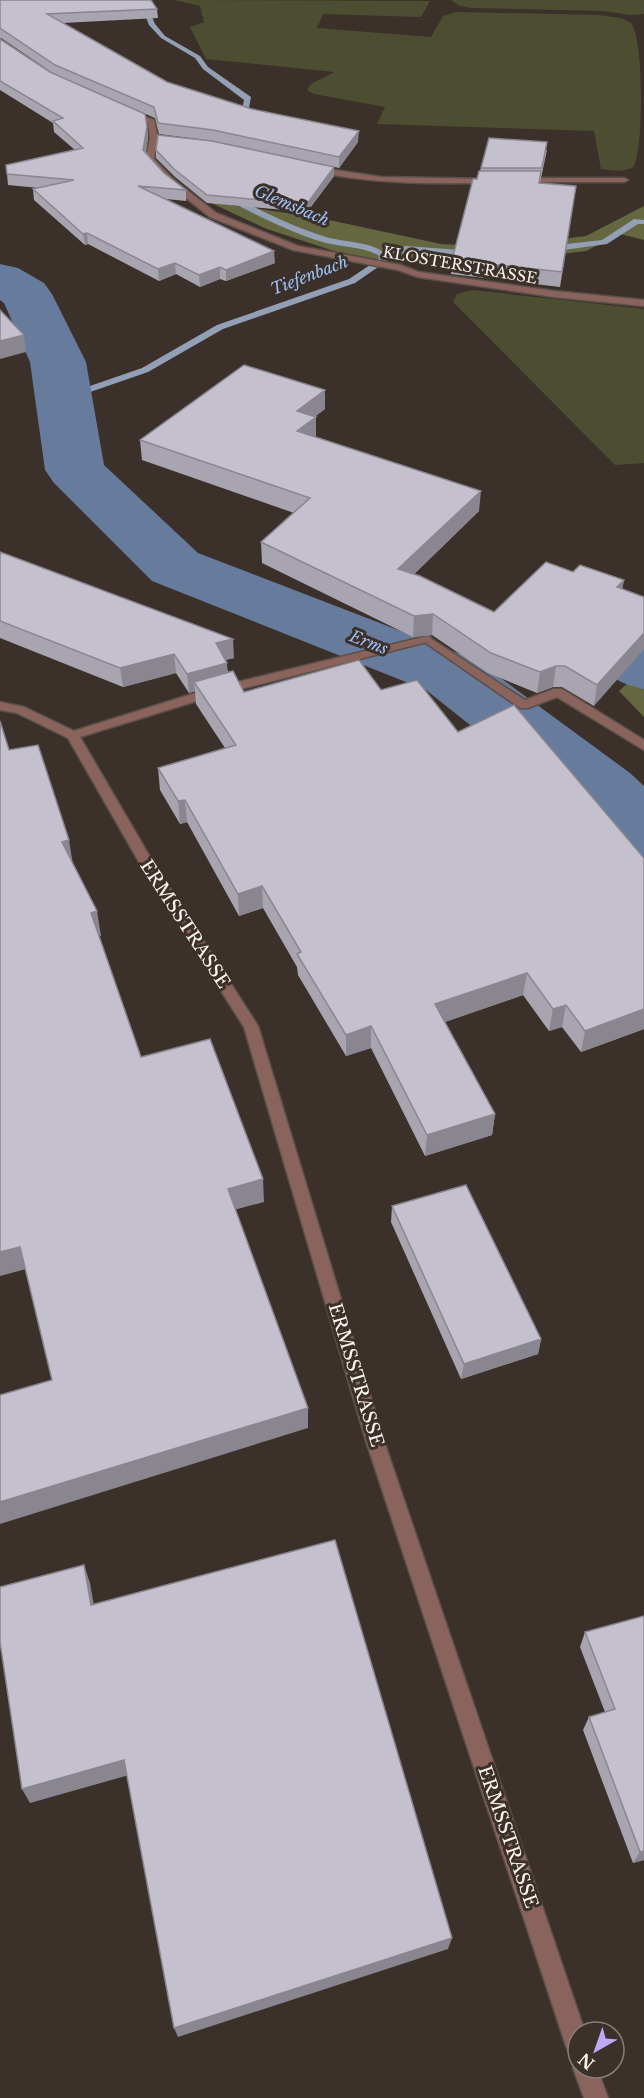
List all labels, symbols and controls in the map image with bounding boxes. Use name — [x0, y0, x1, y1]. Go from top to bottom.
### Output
water label: Glemsbach — [252, 180, 332, 230]
street label: KLOSTERSTRASSE — [381, 242, 539, 288]
water label: Tiefenbach — [268, 251, 350, 299]
water label: Erms — [346, 625, 391, 658]
street label: ERMSSTRASSE — [135, 856, 235, 992]
street label: ERMSSTRASSE — [324, 1301, 388, 1449]
street label: ERMSSTRASSE — [473, 1763, 543, 1911]
north arrow — [566, 2020, 626, 2080]
text: N — [574, 2049, 599, 2074]

